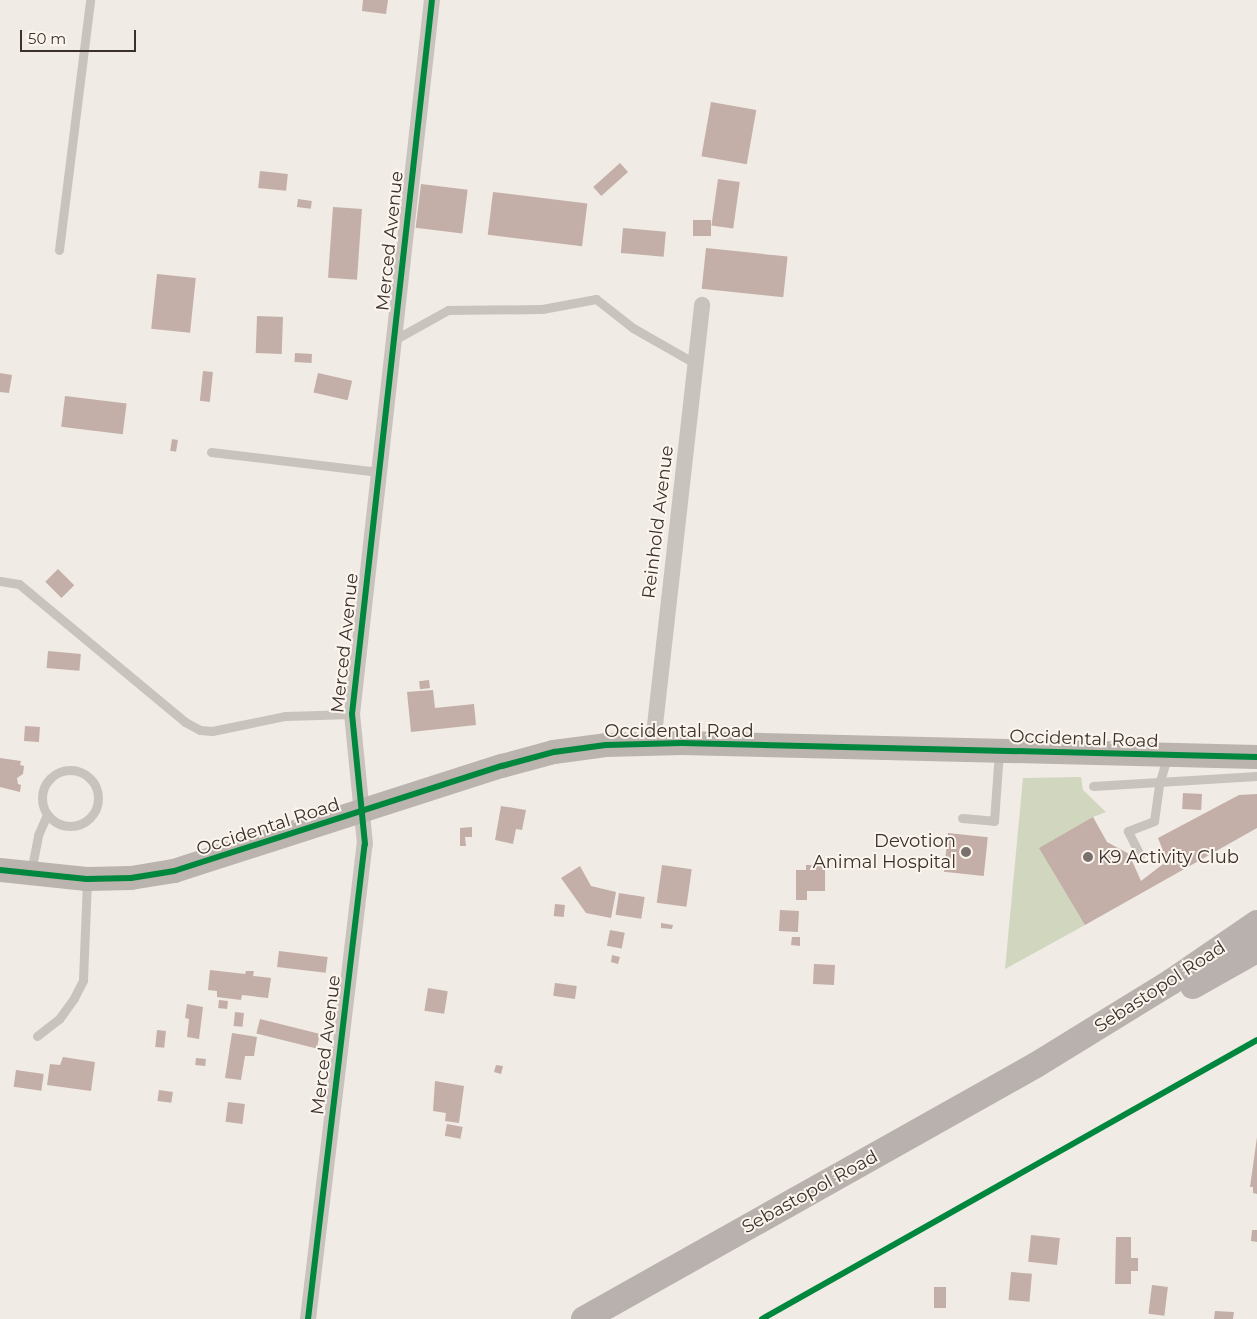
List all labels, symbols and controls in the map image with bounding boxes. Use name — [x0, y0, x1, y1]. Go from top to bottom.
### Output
scale bar — [22, 20, 139, 52]
text: 50 m — [28, 29, 66, 48]
street label: Merced Avenue — [372, 170, 408, 312]
street label: Reinhold Avenue — [638, 444, 678, 600]
street label: Merced Avenue — [327, 572, 363, 714]
street label: Occidental Road — [604, 720, 754, 742]
street label: Occidental Road — [1009, 726, 1159, 752]
street label: Occidental Road — [194, 794, 342, 860]
place label: Devotion Animal Hospital — [813, 831, 956, 874]
marker: Devotion Animal Hospital — [960, 846, 972, 858]
place label: K9 Activity Club — [1098, 846, 1239, 868]
marker: K9 Activity Club — [1082, 851, 1094, 863]
street label: Sebastopol Road — [1090, 937, 1230, 1037]
street label: Merced Avenue — [307, 974, 345, 1116]
street label: Sebastopol Road — [738, 1146, 882, 1238]

